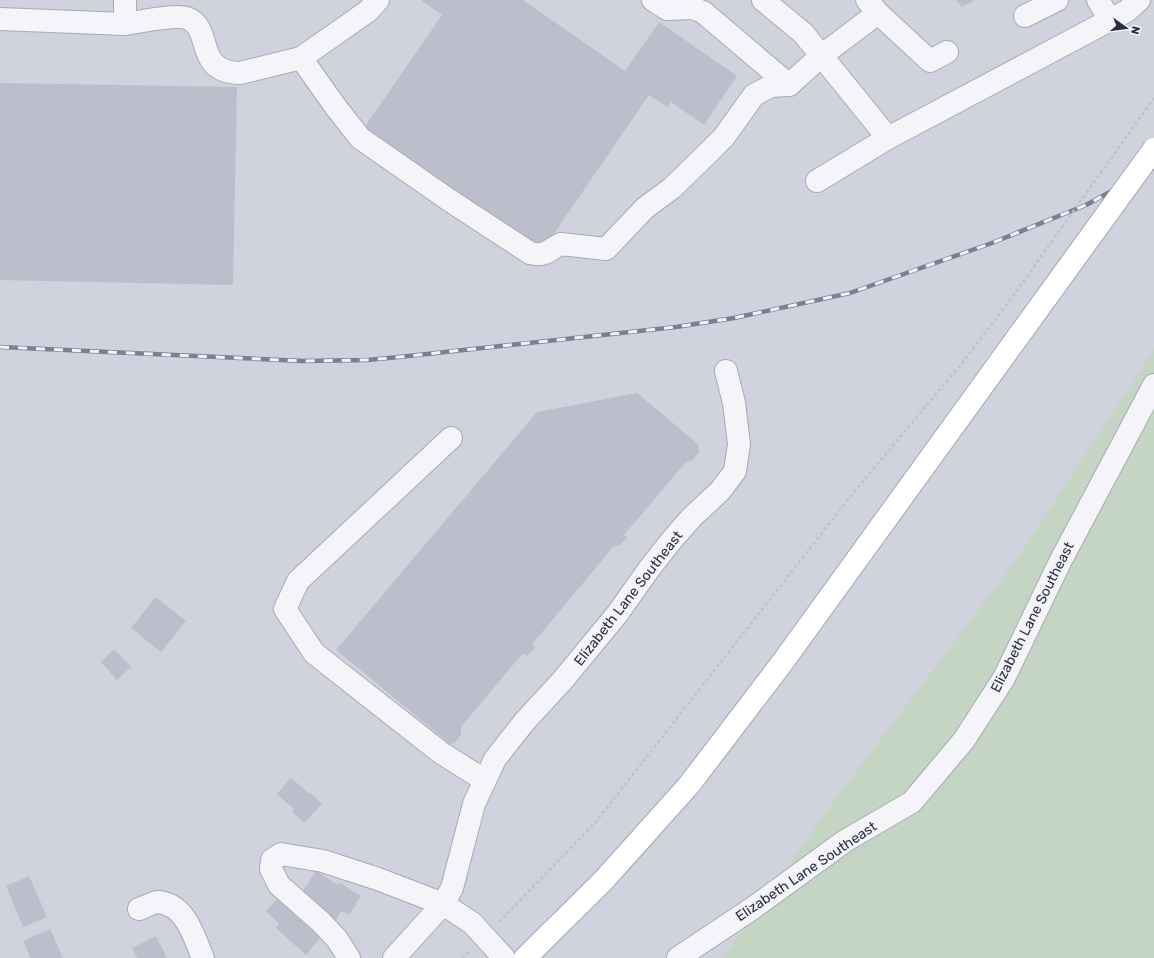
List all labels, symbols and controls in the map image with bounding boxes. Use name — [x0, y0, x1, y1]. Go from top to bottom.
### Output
north arrow — [1106, 8, 1146, 48]
text: N — [1128, 25, 1142, 36]
street label: Elizabeth Lane Southeast — [570, 527, 687, 669]
street label: Elizabeth Lane Southeast — [987, 539, 1078, 695]
street label: Elizabeth Lane Southeast — [733, 818, 880, 925]

